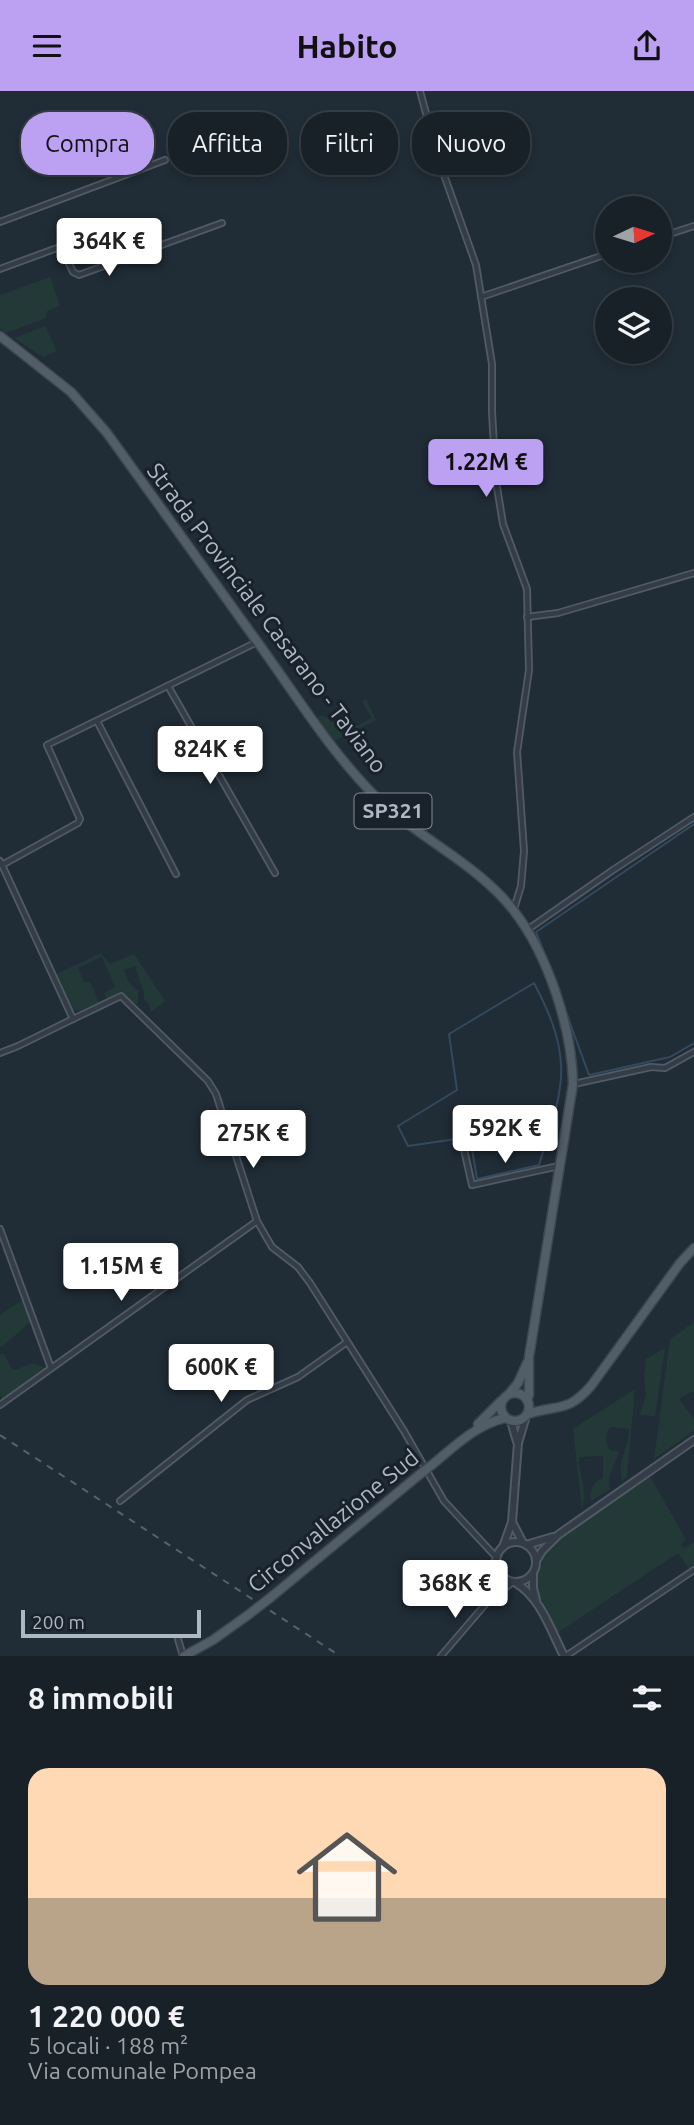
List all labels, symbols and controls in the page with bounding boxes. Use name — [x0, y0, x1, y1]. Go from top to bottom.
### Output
icon: menu — [28, 27, 66, 65]
icon: share — [628, 27, 666, 65]
text: Habito — [296, 28, 398, 64]
chip: Compra — [21, 112, 154, 175]
chip: Affitta — [168, 112, 287, 175]
chip: Filtri — [301, 112, 398, 175]
chip: Nuovo — [412, 112, 530, 175]
north arrow — [595, 196, 672, 273]
map controls — [595, 196, 672, 364]
pin: 364K € — [52, 219, 166, 278]
text: 364K € — [73, 228, 145, 253]
button: layers — [595, 287, 672, 364]
pin: 1.22M € — [421, 439, 551, 499]
text: 1.22M € — [444, 449, 528, 474]
street label: Strada Provinciale Casarano - Taviano — [143, 458, 392, 777]
pin: 824K € — [153, 727, 267, 786]
text: 824K € — [174, 736, 246, 761]
road number: SP321 — [354, 793, 432, 829]
pin: 592K € — [448, 1105, 562, 1165]
pin: 275K € — [196, 1111, 310, 1170]
text: 592K € — [469, 1115, 541, 1140]
text: 275K € — [217, 1120, 289, 1145]
pin: 1.15M € — [56, 1243, 186, 1303]
text: 1.15M € — [79, 1253, 163, 1278]
pin: 600K € — [164, 1345, 278, 1404]
text: 600K € — [185, 1354, 257, 1379]
street label: Circonvallazione Sud — [242, 1444, 423, 1597]
pin: 368K € — [398, 1561, 512, 1620]
text: 368K € — [419, 1570, 491, 1595]
scale bar — [21, 1607, 201, 1639]
text: 200 m — [32, 1611, 85, 1633]
icon: filters — [628, 1679, 666, 1717]
text: 8 immobili — [28, 1681, 174, 1715]
icon: home — [284, 1814, 410, 1940]
text: 1 220 000 € — [28, 1999, 185, 2033]
text: 5 locali · 188 m² — [28, 2033, 188, 2058]
text: Via comunale Pompea — [28, 2058, 257, 2083]

